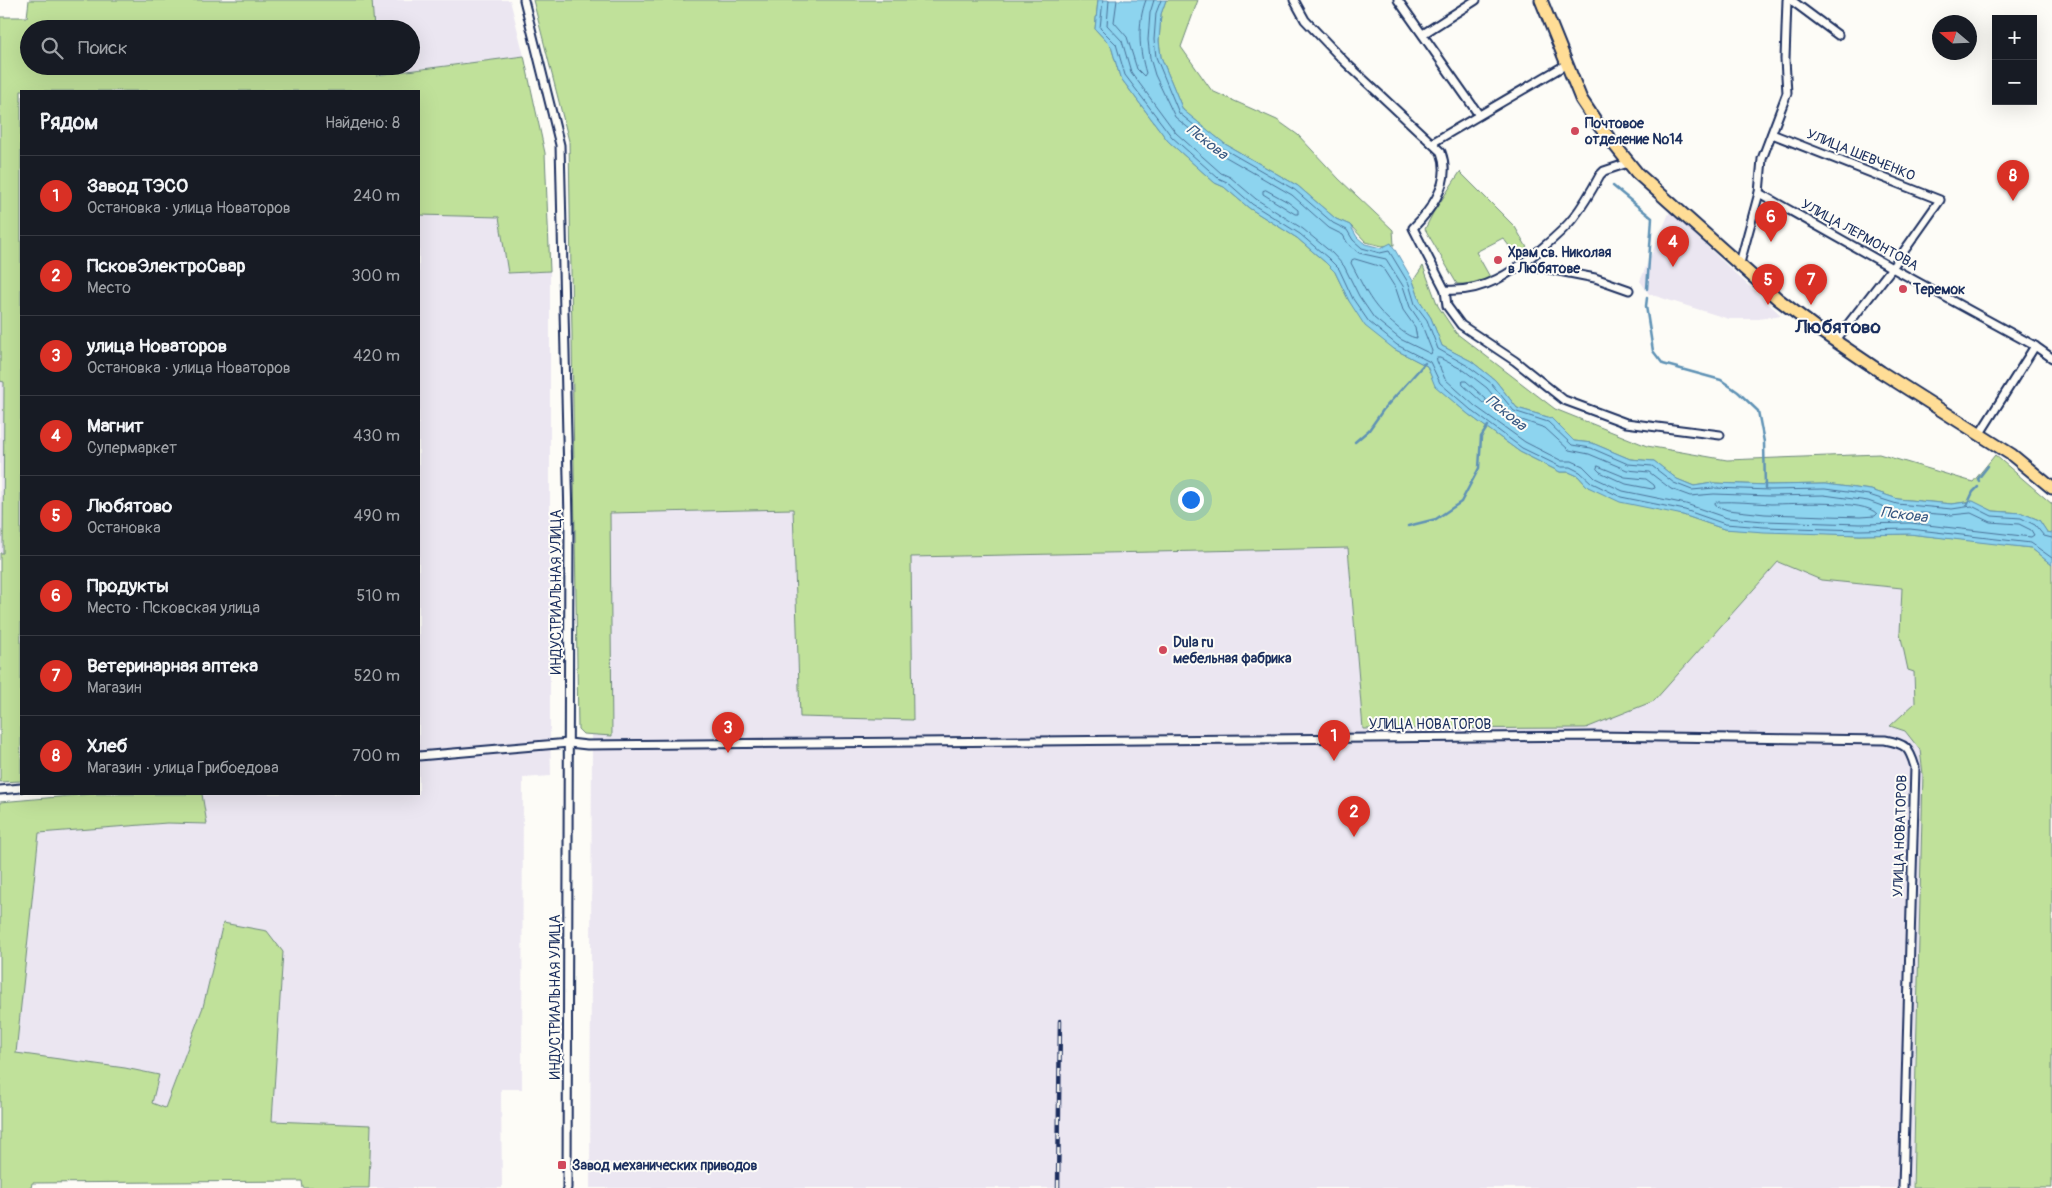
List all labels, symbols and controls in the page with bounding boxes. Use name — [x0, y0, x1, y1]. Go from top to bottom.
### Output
north arrow — [1932, 15, 1977, 60]
map controls — [1992, 15, 2037, 105]
button: + — [1992, 15, 2037, 60]
search box — [20, 20, 420, 75]
icon: search — [38, 34, 66, 62]
text: Поиск — [78, 36, 128, 60]
button: − — [1992, 60, 2037, 105]
text: Рядом — [40, 109, 98, 136]
text: Найдено: 8 — [325, 113, 400, 133]
place label: Почтовое отделение №14 — [1584, 115, 1684, 148]
water label: Пскова — [1183, 120, 1232, 165]
marker: Почтовое отделение №14 — [1569, 125, 1581, 137]
street label: УЛИЦА ШЕВЧЕНКО — [1804, 126, 1918, 185]
pin: 8 — [1997, 160, 2029, 201]
text: Завод ТЭСО — [87, 174, 188, 198]
text: 1 — [53, 186, 59, 206]
text: 240 m — [353, 186, 400, 206]
street label: УЛИЦА ЛЕРМОНТОВА — [1798, 196, 1922, 274]
text: Остановка · улица Новаторов — [87, 198, 291, 218]
pin: 6 — [1755, 201, 1787, 242]
pin: 4 — [1657, 226, 1689, 267]
place label: Храм св. Николая в Любятове — [1508, 244, 1612, 277]
text: ПсковЭлектроСвар — [87, 254, 246, 278]
marker: Храм св. Николая в Любятове — [1492, 254, 1504, 266]
pin: 5 — [1752, 264, 1784, 305]
pin: 7 — [1795, 264, 1827, 305]
text: 2 — [52, 266, 60, 286]
text: 300 m — [352, 266, 400, 286]
text: Место — [87, 278, 131, 298]
place label: Теремок — [1912, 281, 1965, 298]
marker: Теремок — [1897, 283, 1909, 295]
district label: Любятово — [1794, 315, 1881, 339]
text: улица Новаторов — [87, 334, 227, 358]
text: 3 — [52, 346, 60, 366]
text: 420 m — [353, 346, 400, 366]
text: Остановка · улица Новаторов — [87, 358, 291, 378]
water label: Пскова — [1482, 391, 1531, 436]
text: Магнит — [87, 414, 143, 438]
text: 4 — [51, 426, 61, 446]
text: 430 m — [353, 426, 400, 446]
text: Супермаркет — [87, 438, 177, 458]
your location — [1178, 487, 1204, 513]
text: Любятово — [87, 494, 172, 518]
water label: Пскова — [1880, 503, 1929, 527]
text: 5 — [52, 506, 60, 526]
text: 490 m — [354, 506, 400, 526]
street label: ИНДУСТРИАЛЬНАЯ УЛИЦА — [548, 509, 565, 675]
text: Остановка — [87, 518, 161, 538]
text: Продукты — [87, 574, 169, 598]
text: 6 — [51, 586, 61, 606]
text: 510 m — [356, 586, 400, 606]
text: Место · Псковская улица — [87, 598, 260, 618]
place label: Dula ru мебельная фабрика — [1173, 634, 1292, 667]
marker: Dula ru мебельная фабрика — [1157, 644, 1169, 656]
text: Ветеринарная аптека — [87, 654, 258, 678]
text: 7 — [52, 666, 60, 686]
text: 520 m — [354, 666, 400, 686]
text: Магазин — [87, 678, 142, 698]
pin: 3 — [712, 712, 744, 753]
street label: УЛИЦА НОВАТОРОВ — [1369, 716, 1491, 733]
pin: 1 — [1318, 720, 1350, 761]
text: Хлеб — [87, 734, 127, 758]
text: 8 — [52, 746, 60, 766]
text: 700 m — [352, 746, 400, 766]
text: Магазин · улица Грибоедова — [87, 758, 279, 778]
street label: УЛИЦА НОВАТОРОВ — [1889, 774, 1911, 897]
pin: 2 — [1338, 796, 1370, 837]
street label: ИНДУСТРИАЛЬНАЯ УЛИЦА — [547, 914, 564, 1080]
place label: Завод механических приводов — [572, 1157, 757, 1174]
marker: Завод механических приводов — [556, 1159, 568, 1171]

